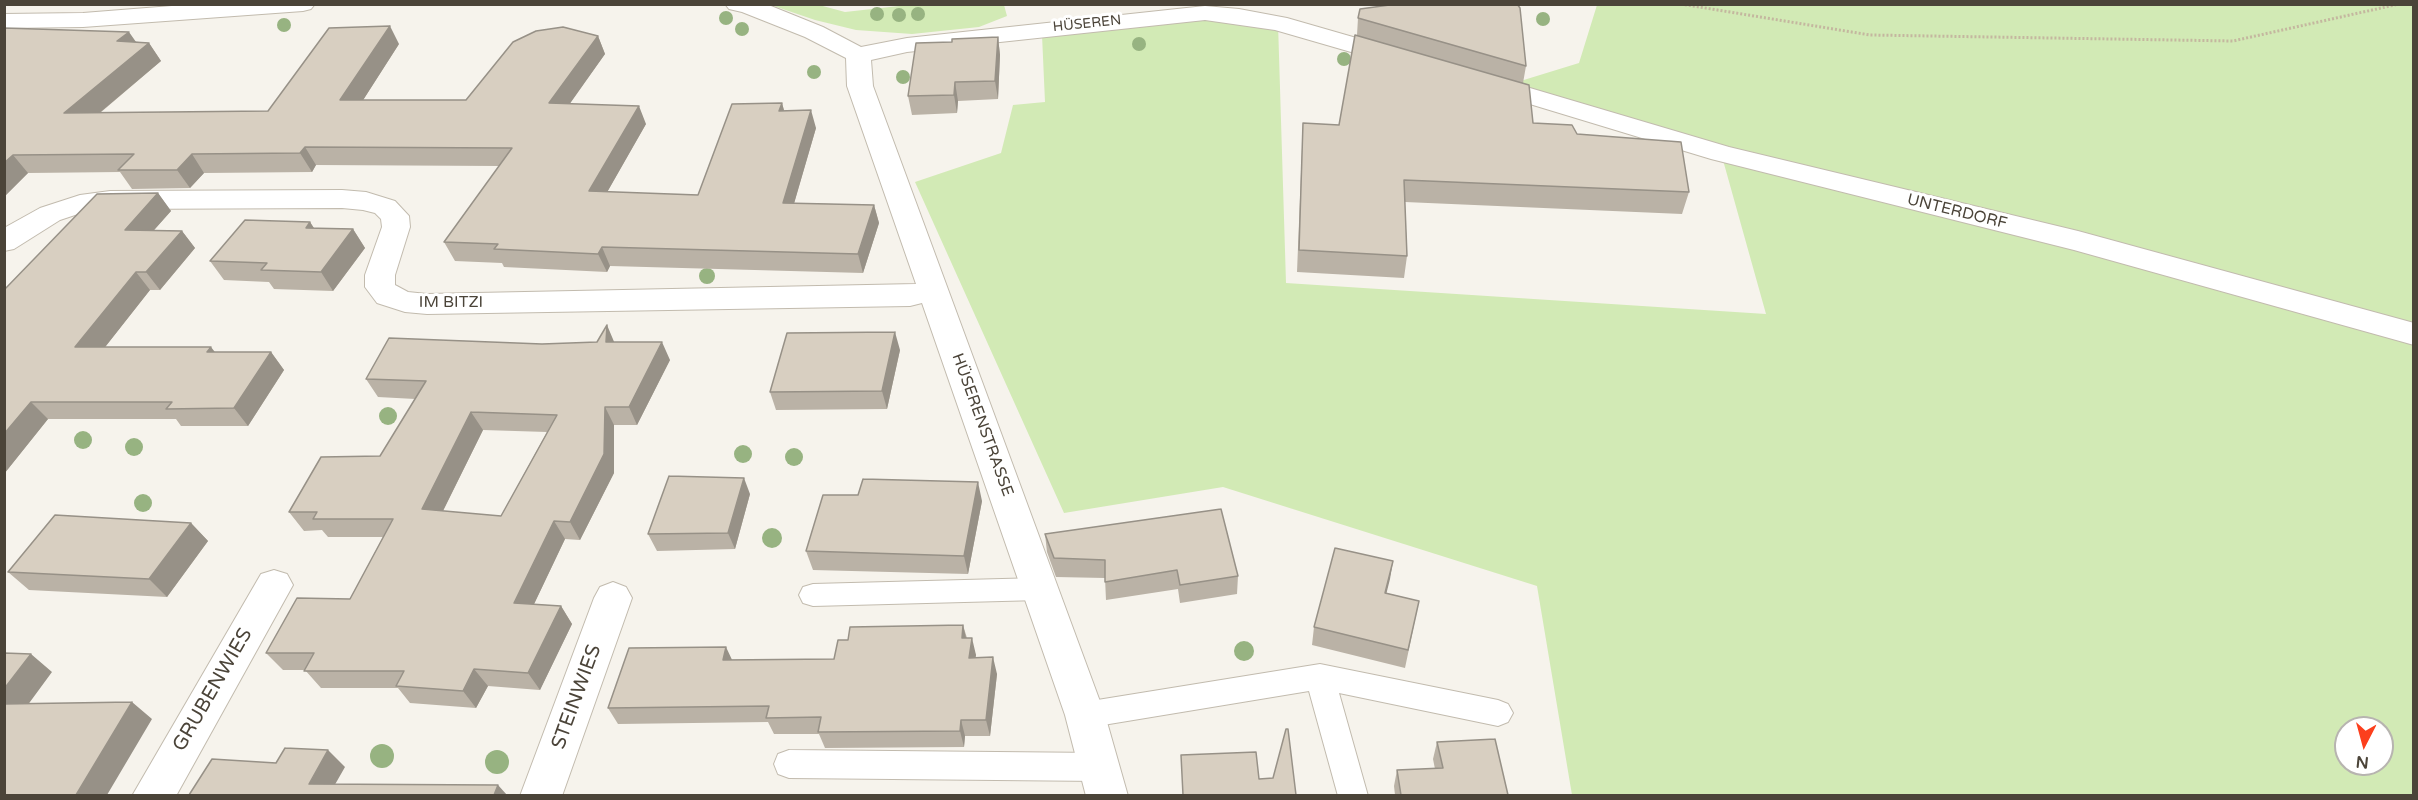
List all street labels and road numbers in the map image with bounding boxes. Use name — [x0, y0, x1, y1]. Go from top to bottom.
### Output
street label: HÜSEREN — [1052, 12, 1122, 36]
street label: UNTERDORF — [1905, 190, 2009, 234]
street label: IM BITZI — [419, 293, 483, 313]
street label: HÜSERENSTRASSE — [947, 351, 1017, 499]
street label: GRUBENWIES — [168, 624, 258, 756]
street label: STEINWIES — [547, 642, 607, 752]

